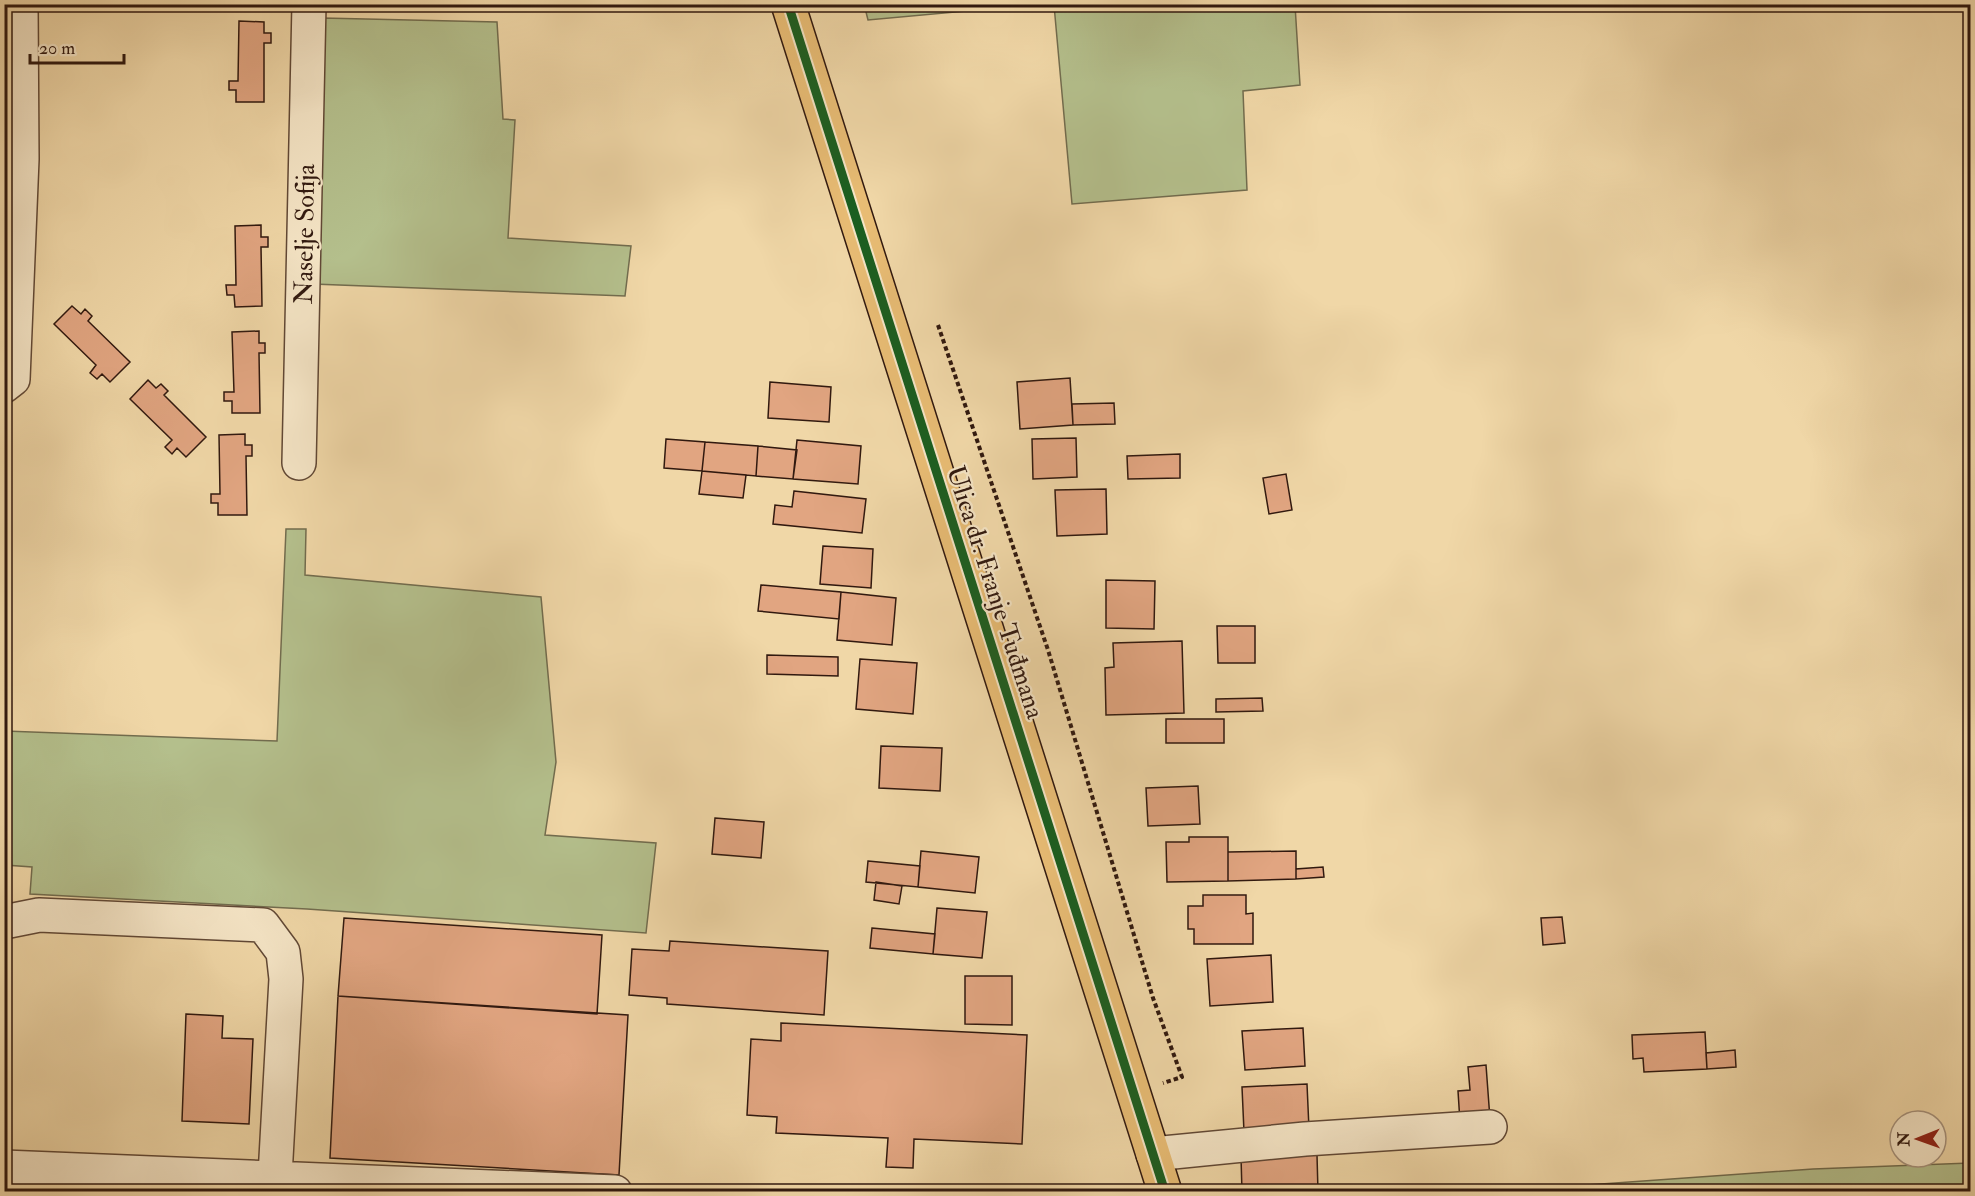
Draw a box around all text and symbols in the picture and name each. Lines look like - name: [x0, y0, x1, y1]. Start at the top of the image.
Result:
- scale bar: [30, 27, 124, 65]
- text: 20 m: [39, 37, 75, 60]
- street label: Naselje Sofija: [288, 163, 322, 304]
- street label: Ulica dr. Franje Tuđmana: [939, 462, 1051, 723]
- north arrow: [1888, 1109, 1948, 1169]
- text: N: [1894, 1131, 1914, 1148]

